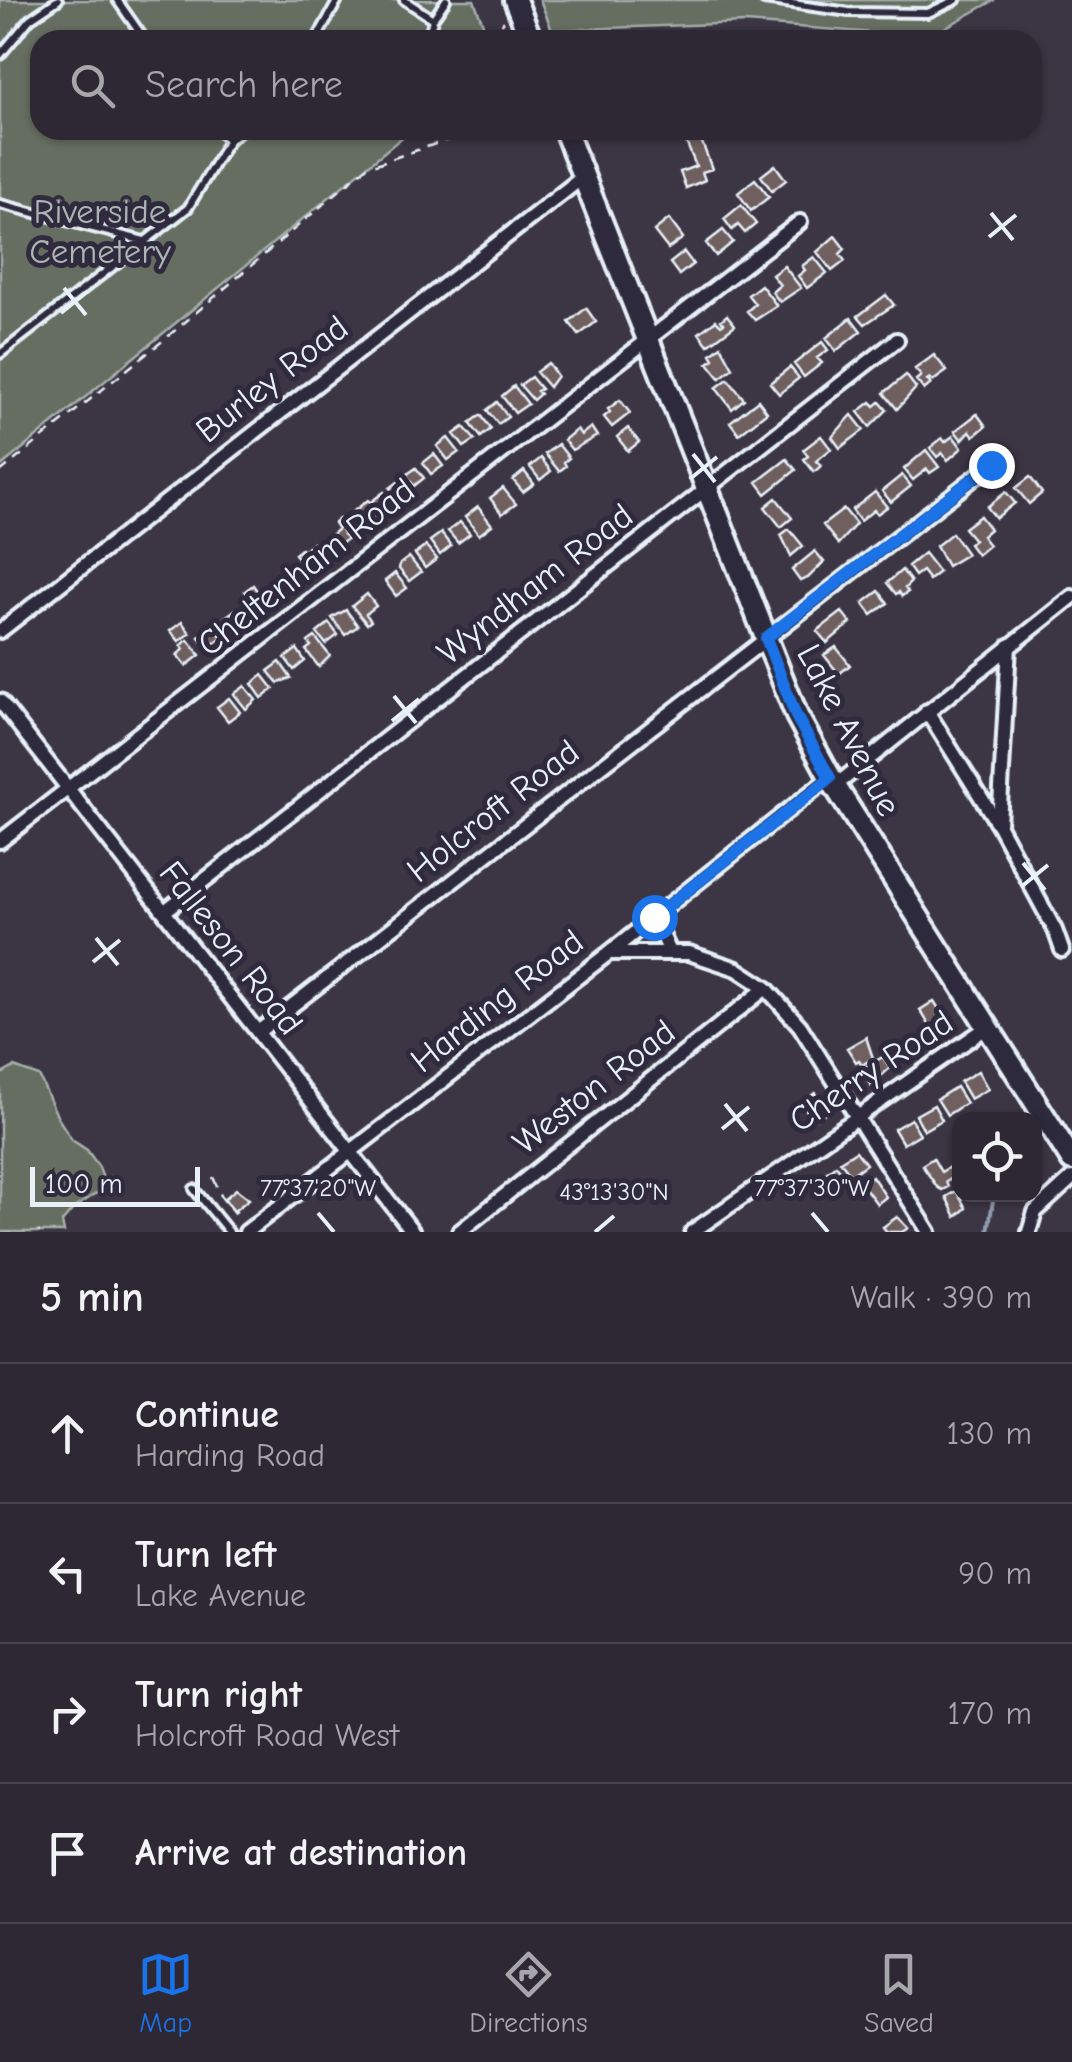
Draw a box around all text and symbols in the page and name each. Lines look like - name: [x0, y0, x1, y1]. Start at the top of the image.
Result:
- search box: [30, 30, 1042, 140]
- icon: search: [65, 58, 120, 113]
- text: Search here: [145, 63, 343, 107]
- park label: Riverside Cemetery: [29, 191, 171, 272]
- street label: Burley Road: [188, 307, 356, 451]
- route end: [969, 443, 1015, 489]
- street label: Cheltenham Road: [189, 469, 423, 665]
- street label: Wyndham Road: [429, 495, 641, 673]
- street label: Lake Avenue: [788, 637, 910, 823]
- street label: Holcroft Road: [399, 731, 587, 891]
- street label: Falleson Road: [151, 853, 311, 1043]
- route start: [632, 895, 678, 941]
- street label: Harding Road: [402, 921, 592, 1081]
- street label: Cherry Road: [781, 1001, 961, 1141]
- street label: Weston Road: [505, 1011, 683, 1163]
- map controls: [952, 1112, 1042, 1202]
- button: locate: [952, 1112, 1042, 1202]
- scale bar: [30, 1162, 200, 1206]
- text: 100 m: [45, 1168, 123, 1200]
- text: 77°37'20"W: [260, 1173, 376, 1202]
- text: 77°37'30"W: [754, 1173, 870, 1202]
- text: 43°13'30"N: [559, 1177, 669, 1206]
- text: 5 min: [40, 1273, 144, 1322]
- text: Walk · 390 m: [851, 1279, 1032, 1316]
- text: Continue: [135, 1393, 279, 1437]
- icon: ahead: [40, 1406, 95, 1461]
- text: 130 m: [946, 1415, 1032, 1452]
- text: Harding Road: [135, 1437, 325, 1474]
- text: Turn left: [135, 1533, 276, 1577]
- icon: left: [40, 1546, 95, 1601]
- text: 90 m: [958, 1555, 1032, 1592]
- text: Lake Avenue: [135, 1577, 306, 1614]
- text: Turn right: [135, 1673, 302, 1717]
- icon: right: [40, 1686, 95, 1741]
- text: 170 m: [948, 1695, 1032, 1732]
- text: Holcroft Road West: [135, 1717, 399, 1754]
- icon: arrive: [40, 1826, 95, 1881]
- text: Arrive at destination: [135, 1831, 467, 1875]
- tab: Map: [138, 1947, 193, 2039]
- tab: Directions: [469, 1947, 588, 2039]
- tab: Saved: [864, 1947, 934, 2039]

